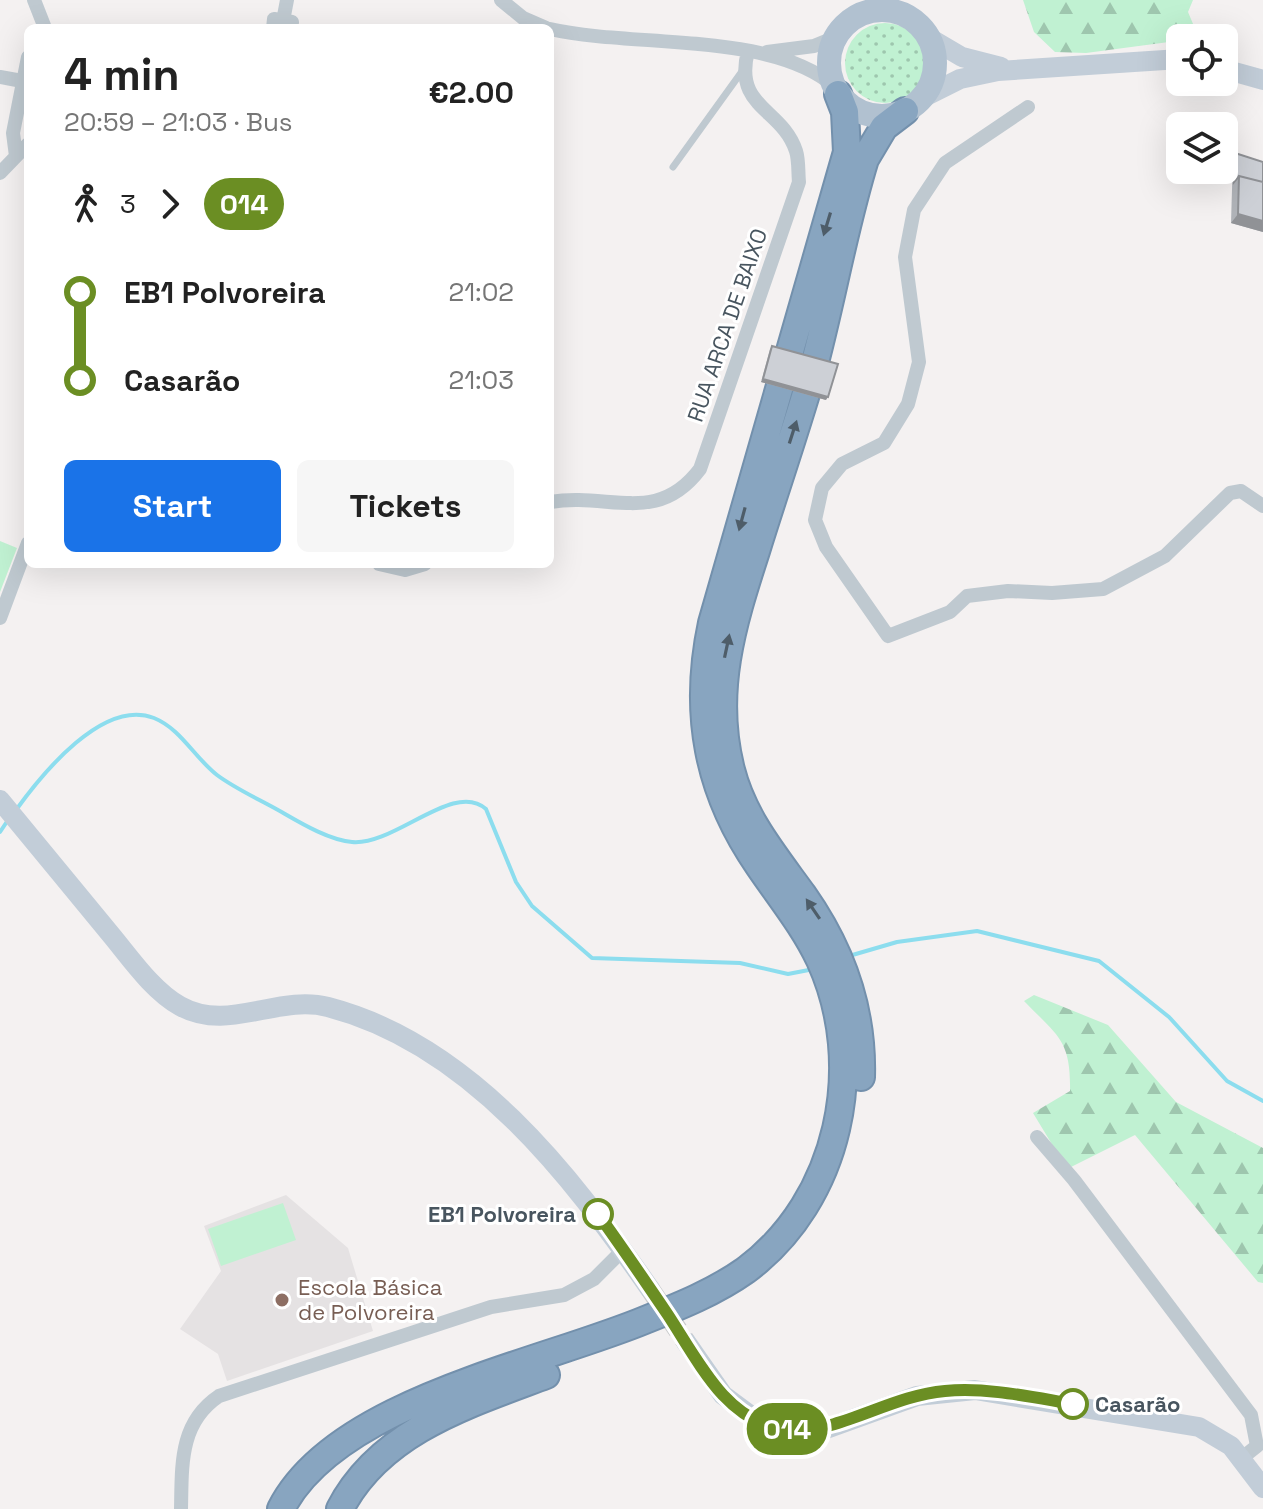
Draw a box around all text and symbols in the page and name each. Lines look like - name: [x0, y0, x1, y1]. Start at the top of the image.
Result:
- map controls: [1166, 24, 1238, 184]
- button: locate: [1166, 24, 1238, 96]
- text: 4 min: [64, 47, 180, 103]
- text: €2.00: [428, 73, 514, 112]
- text: 20:59 – 21:03 · Bus: [64, 105, 293, 139]
- button: layers: [1166, 112, 1238, 184]
- icon: walk: [64, 182, 108, 226]
- icon: forward: [148, 182, 192, 226]
- text: 014: [220, 186, 268, 222]
- text: 3: [120, 187, 136, 221]
- one-way arrow: [820, 212, 832, 236]
- street label: RUA ARCA DE BAIXO: [681, 225, 773, 425]
- text: EB1 Polvoreira: [124, 273, 326, 312]
- text: 21:02: [449, 275, 514, 309]
- text: Casarão: [124, 361, 240, 400]
- text: 21:03: [449, 363, 514, 397]
- one-way arrow: [788, 419, 800, 443]
- button: Start: [64, 460, 281, 552]
- button: Tickets: [297, 460, 514, 552]
- one-way arrow: [735, 508, 748, 532]
- one-way arrow: [721, 633, 734, 658]
- one-way arrow: [806, 899, 821, 920]
- marker: EB1 Polvoreira: [583, 1199, 613, 1229]
- place label: EB1 Polvoreira: [428, 1200, 576, 1228]
- place label: Escola Básica de Polvoreira: [298, 1273, 443, 1326]
- marker: Escola Básica de Polvoreira: [273, 1291, 291, 1309]
- marker: Casarão: [1058, 1389, 1088, 1419]
- place label: Casarão: [1095, 1390, 1180, 1418]
- line badge: 014: [741, 1403, 833, 1455]
- text: 014: [763, 1411, 811, 1447]

